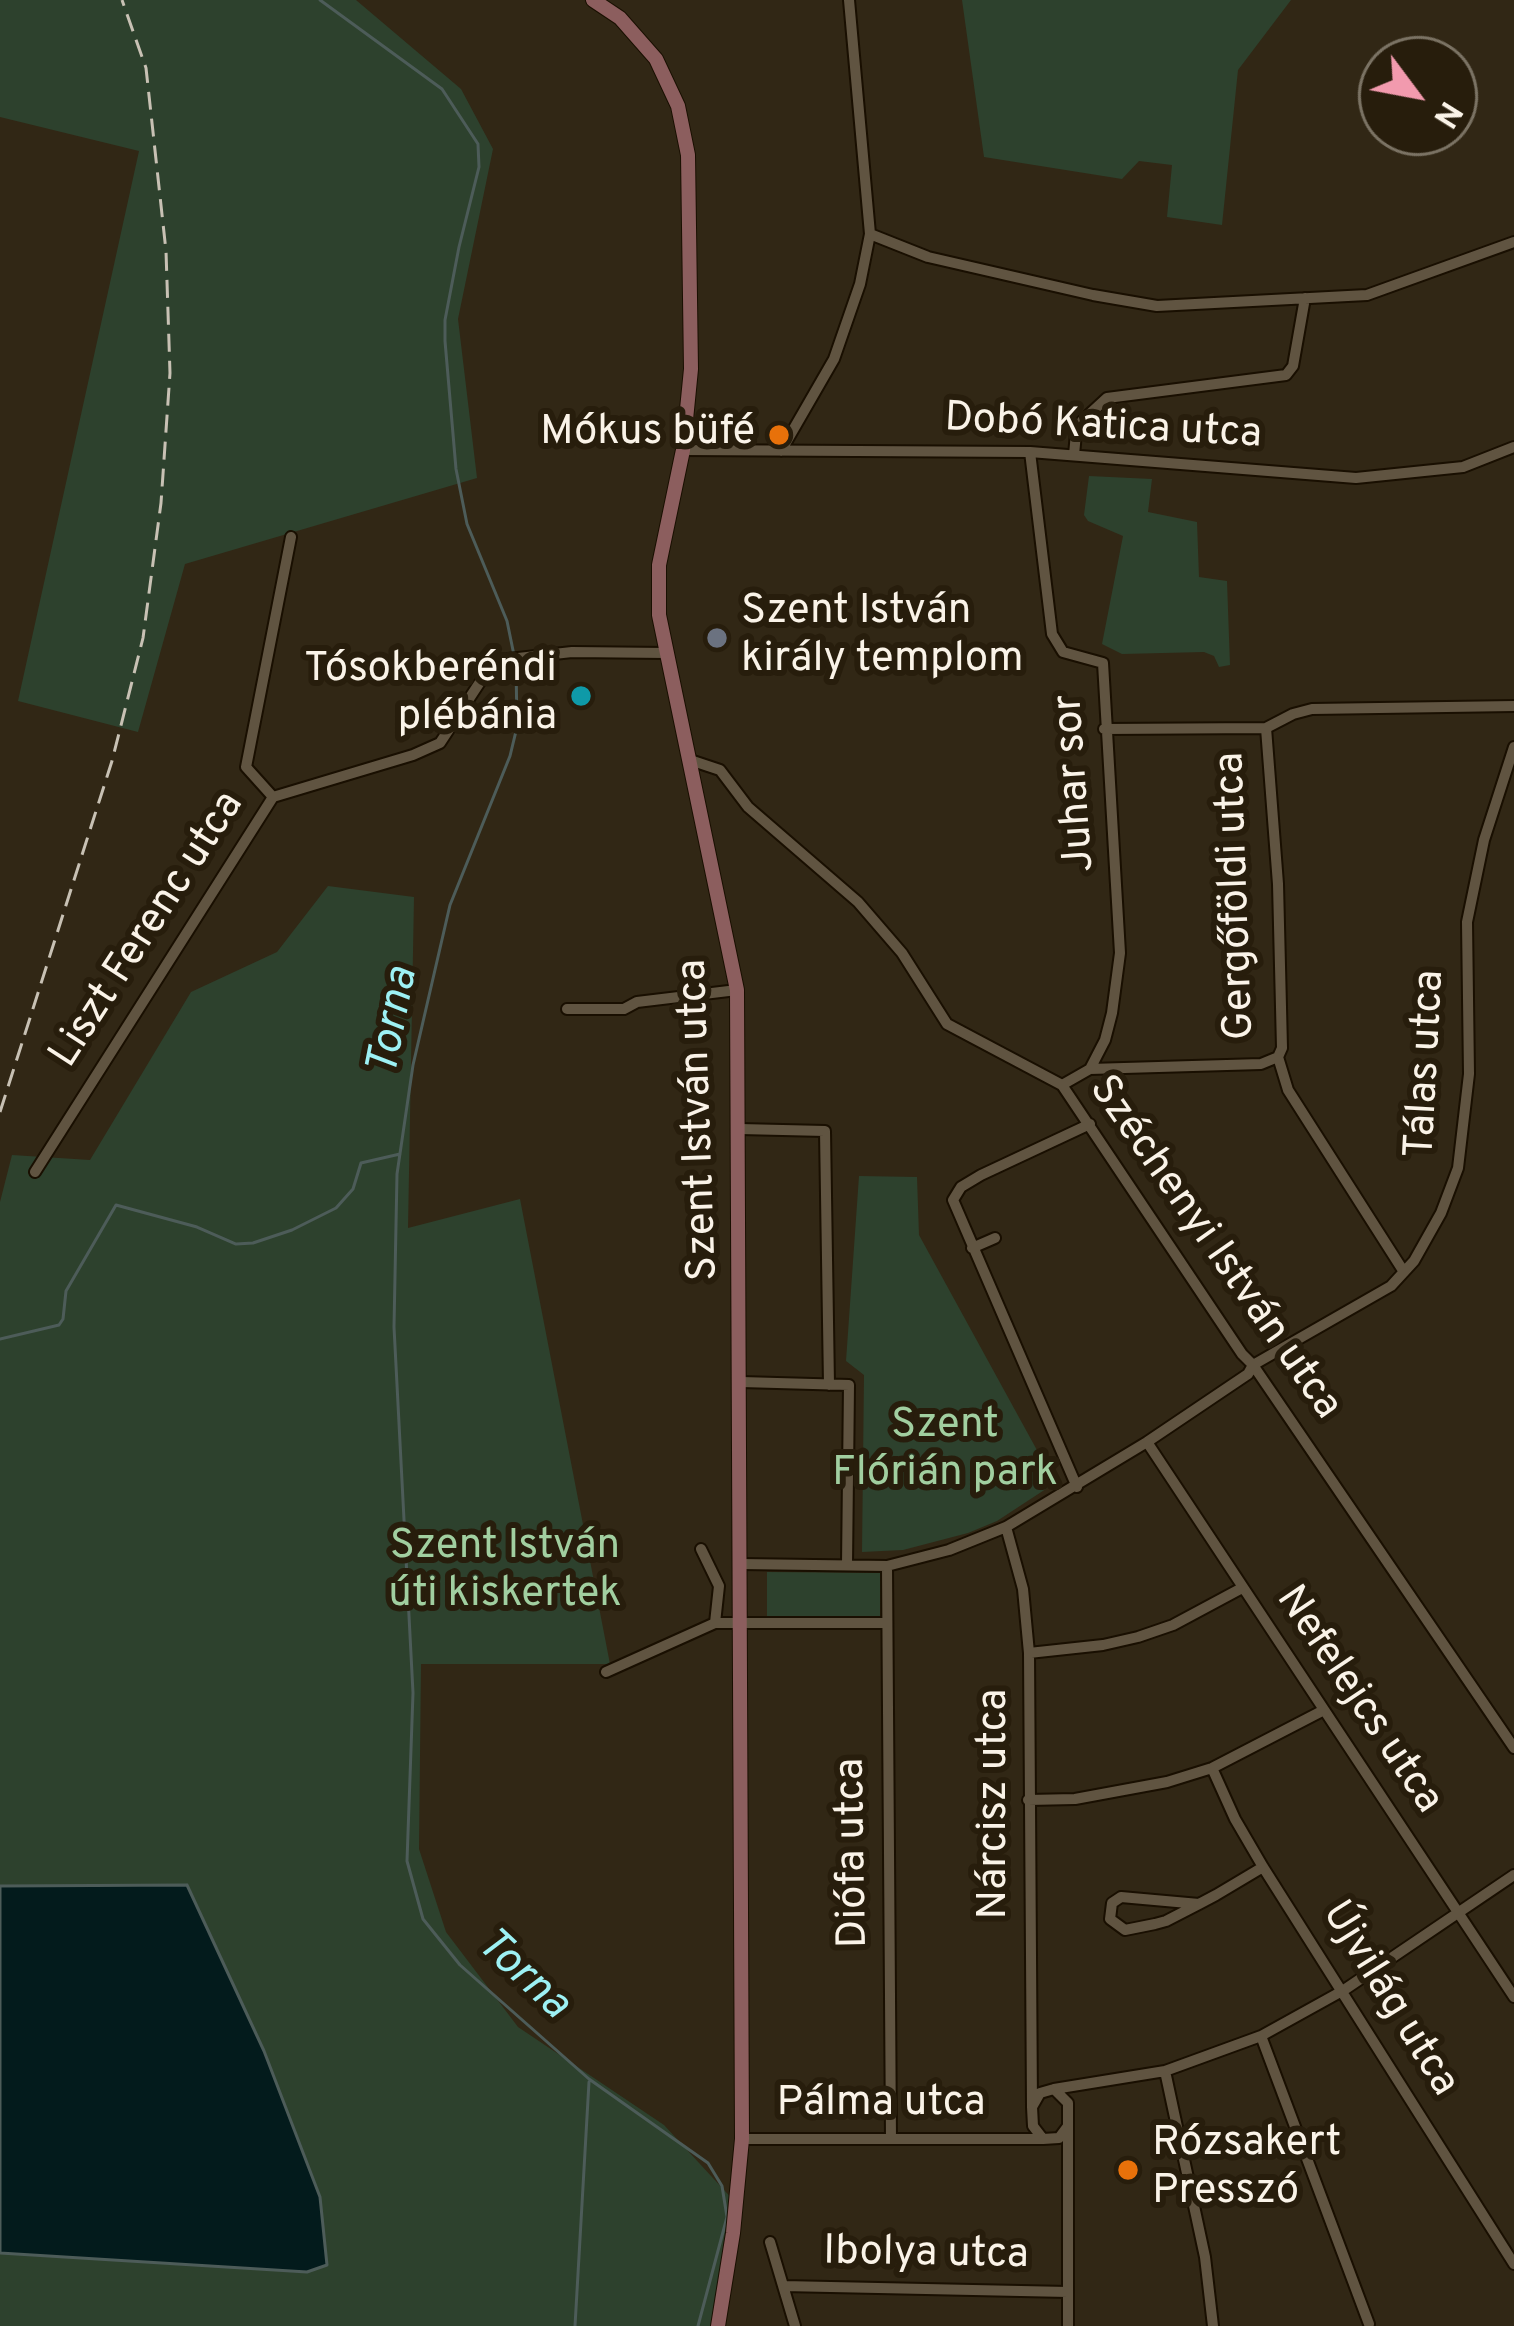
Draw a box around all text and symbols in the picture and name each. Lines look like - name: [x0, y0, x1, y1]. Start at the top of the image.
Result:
- north arrow: [1358, 36, 1478, 156]
- text: N: [1422, 92, 1470, 135]
- street label: Dobó Katica utca: [943, 396, 1263, 462]
- place label: Mókus büfé: [540, 410, 755, 460]
- marker: Mókus büfé: [766, 422, 792, 448]
- place label: Szent István király templom: [741, 589, 1024, 688]
- marker: Szent István király templom: [704, 625, 730, 651]
- place label: Tósokberéndi plébánia: [304, 647, 557, 746]
- marker: Tósokberéndi plébánia: [568, 683, 594, 709]
- street label: Juhar sor: [1046, 692, 1108, 874]
- street label: Gergőföldi utca: [1208, 751, 1268, 1041]
- street label: Liszt Ferenc utca: [41, 784, 257, 1078]
- street label: Szent István utca: [670, 958, 732, 1282]
- water label: Torna: [359, 963, 433, 1081]
- street label: Tálas utca: [1398, 969, 1458, 1159]
- street label: Széchenyi István utca: [1075, 1068, 1351, 1430]
- park label: Szent Flórián park: [832, 1403, 1058, 1502]
- park label: Szent István úti kiskertek: [388, 1524, 622, 1622]
- street label: Nefelejcs utca: [1262, 1578, 1452, 1824]
- street label: Nárcisz utca: [972, 1689, 1022, 1919]
- street label: Diófa utca: [828, 1757, 882, 1949]
- street label: Újvilág utca: [1308, 1893, 1468, 2107]
- water label: Torna: [463, 1919, 579, 2033]
- street label: Pálma utca: [776, 2081, 986, 2131]
- place label: Rózsakert Presszó: [1152, 2121, 1341, 2220]
- marker: Rózsakert Presszó: [1115, 2157, 1141, 2183]
- street label: Ibolya utca: [823, 2229, 1029, 2283]

